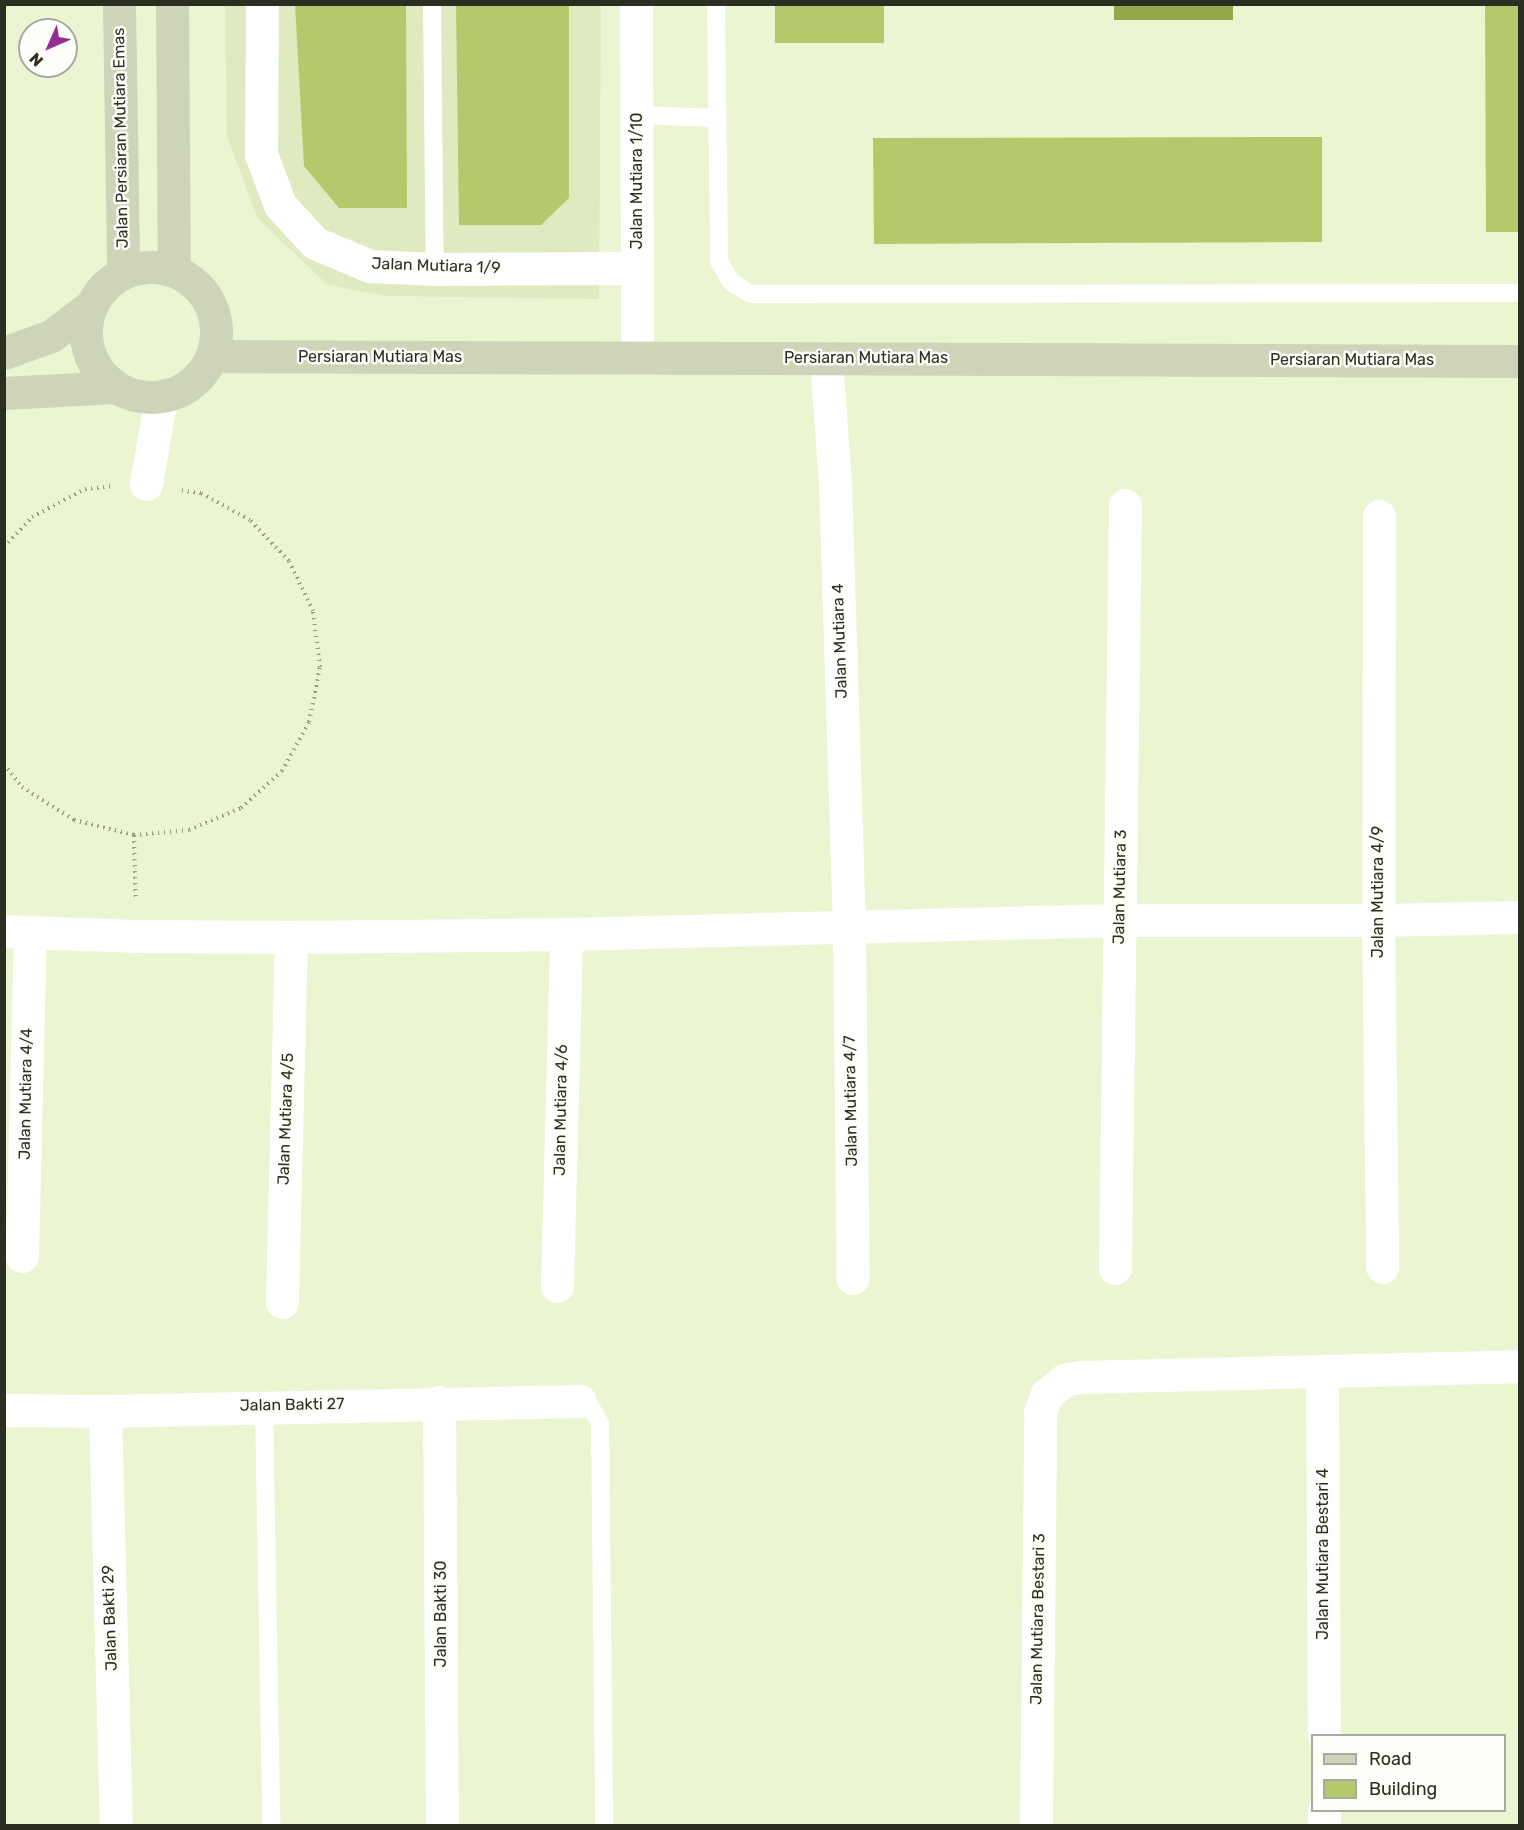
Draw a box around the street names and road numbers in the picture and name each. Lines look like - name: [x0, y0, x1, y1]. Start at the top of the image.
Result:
- street label: Jalan Persiaran Mutiara Emas: [109, 28, 133, 248]
- street label: Jalan Mutiara 1/10: [627, 113, 647, 249]
- street label: Jalan Mutiara 1/9: [371, 254, 501, 278]
- street label: Persiaran Mutiara Mas: [298, 347, 462, 367]
- street label: Persiaran Mutiara Mas: [784, 348, 948, 368]
- street label: Persiaran Mutiara Mas: [1270, 350, 1434, 370]
- street label: Jalan Mutiara 4: [828, 583, 852, 699]
- street label: Jalan Mutiara 4/9: [1368, 826, 1388, 958]
- street label: Jalan Mutiara 3: [1109, 829, 1131, 945]
- street label: Jalan Mutiara 4/4: [15, 1028, 37, 1160]
- street label: Jalan Mutiara 4/7: [840, 1035, 862, 1167]
- street label: Jalan Mutiara 4/6: [550, 1044, 572, 1176]
- street label: Jalan Mutiara 4/5: [274, 1053, 298, 1185]
- street label: Jalan Bakti 27: [240, 1394, 344, 1416]
- street label: Jalan Mutiara Bestari 4: [1313, 1468, 1333, 1640]
- street label: Jalan Mutiara Bestari 3: [1027, 1533, 1049, 1705]
- street label: Jalan Bakti 30: [431, 1561, 451, 1667]
- street label: Jalan Bakti 29: [99, 1565, 121, 1671]

